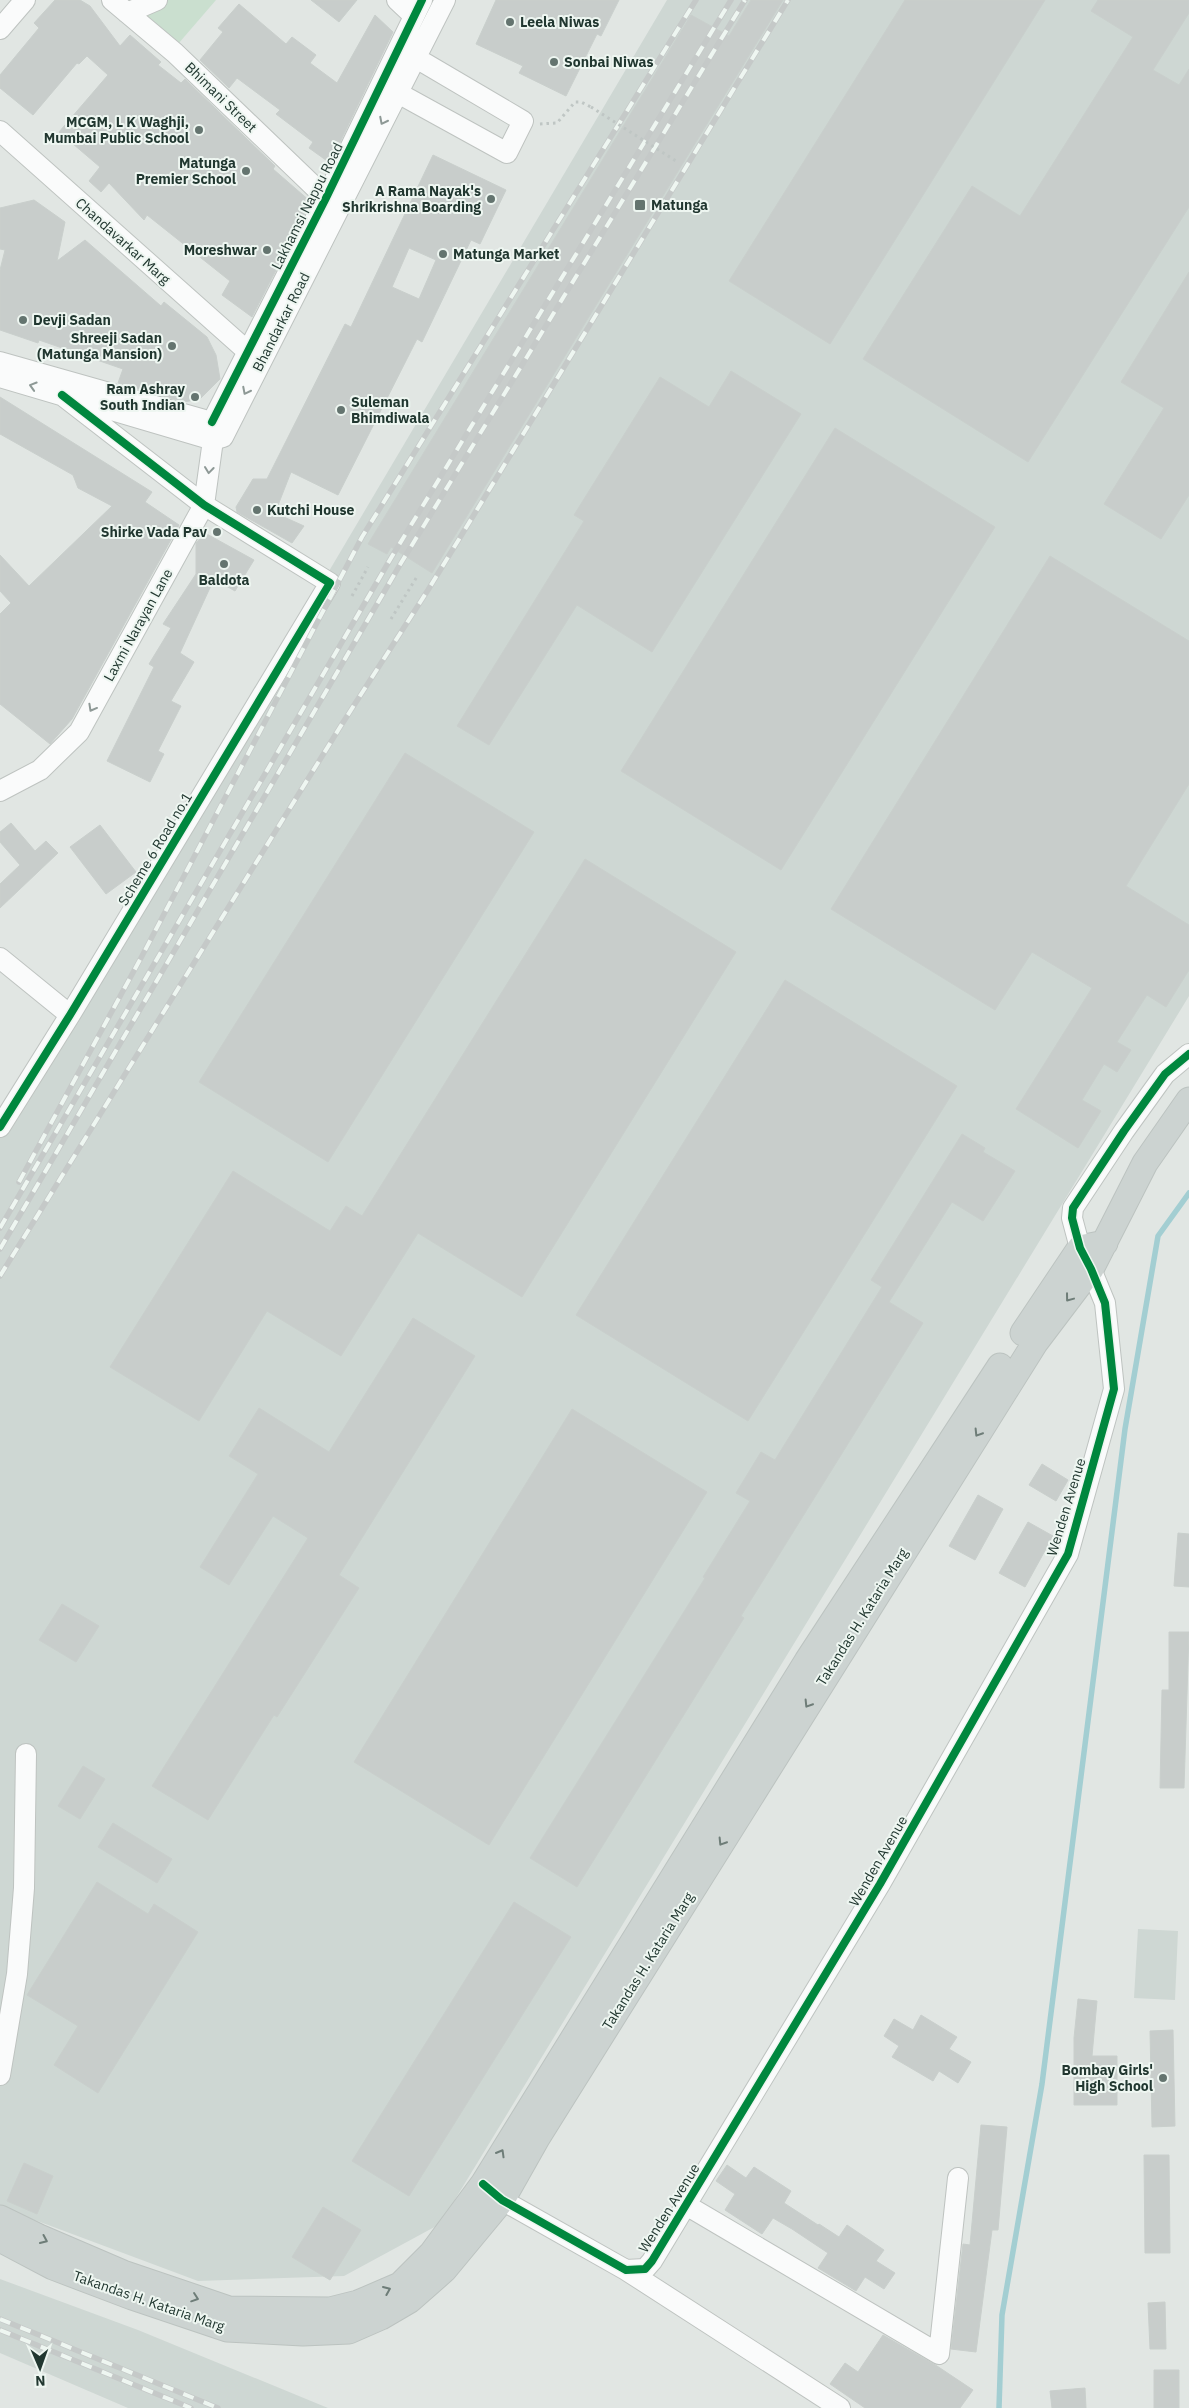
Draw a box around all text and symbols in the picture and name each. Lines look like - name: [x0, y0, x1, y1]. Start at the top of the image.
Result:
- place label: Leela Niwas: [520, 13, 599, 31]
- marker: Leela Niwas: [504, 16, 516, 28]
- place label: Sonbai Niwas: [564, 53, 654, 71]
- marker: Sonbai Niwas: [548, 56, 560, 68]
- street label: Bhimani Street: [181, 58, 261, 136]
- place label: MCGM, L K Waghji, Mumbai Public School: [44, 113, 189, 147]
- one-way arrow: [379, 116, 389, 125]
- marker: MCGM, L K Waghji, Mumbai Public School: [193, 124, 205, 136]
- street label: Lakhamsi Nappu Road: [267, 139, 347, 273]
- place label: Matunga Premier School: [136, 154, 236, 188]
- marker: Matunga Premier School: [240, 165, 252, 177]
- place label: A Rama Nayak's Shrikrishna Boarding: [342, 182, 481, 216]
- marker: A Rama Nayak's Shrikrishna Boarding: [485, 193, 497, 205]
- street label: Chandavarkar Marg: [72, 194, 175, 289]
- place label: Matunga: [651, 196, 708, 214]
- marker: Matunga: [633, 198, 647, 212]
- place label: Moreshwar: [184, 241, 257, 259]
- marker: Moreshwar: [261, 244, 273, 256]
- place label: Matunga Market: [453, 245, 559, 263]
- marker: Matunga Market: [437, 248, 449, 260]
- street label: Bhandarkar Road: [248, 270, 314, 374]
- place label: Devji Sadan: [33, 311, 111, 329]
- marker: Devji Sadan: [17, 314, 29, 326]
- place label: Shreeji Sadan (Matunga Mansion): [37, 329, 162, 363]
- marker: Shreeji Sadan (Matunga Mansion): [166, 340, 178, 352]
- place label: Ram Ashray South Indian: [100, 380, 186, 414]
- one-way arrow: [29, 382, 37, 392]
- one-way arrow: [242, 386, 252, 395]
- marker: Ram Ashray South Indian: [189, 391, 201, 403]
- place label: Suleman Bhimdiwala: [351, 393, 430, 427]
- marker: Suleman Bhimdiwala: [335, 404, 347, 416]
- one-way arrow: [204, 467, 215, 475]
- place label: Kutchi House: [267, 501, 354, 519]
- marker: Kutchi House: [251, 504, 263, 516]
- place label: Shirke Vada Pav: [101, 523, 207, 541]
- marker: Shirke Vada Pav: [211, 526, 223, 538]
- marker: Baldota: [218, 558, 230, 570]
- street label: Laxmi Narayan Lane: [100, 565, 177, 685]
- place label: Baldota: [198, 571, 250, 589]
- one-way arrow: [88, 703, 98, 712]
- street label: Scheme 6 Road no.1: [114, 789, 196, 909]
- one-way arrow: [1066, 1292, 1074, 1301]
- one-way arrow: [975, 1427, 984, 1437]
- street label: Wenden Avenue: [1043, 1455, 1090, 1558]
- street label: Takandas H. Kataria Marg: [812, 1544, 912, 1689]
- one-way arrow: [804, 1698, 814, 1707]
- street label: Wenden Avenue: [845, 1812, 911, 1910]
- one-way arrow: [718, 1836, 728, 1845]
- street label: Takandas H. Kataria Marg: [598, 1888, 698, 2033]
- place label: Bombay Girls' High School: [1061, 2061, 1153, 2095]
- marker: Bombay Girls' High School: [1157, 2072, 1169, 2084]
- one-way arrow: [495, 2150, 505, 2159]
- street label: Wenden Avenue: [634, 2160, 704, 2256]
- one-way arrow: [39, 2233, 48, 2244]
- street label: Takandas H. Kataria Marg: [71, 2267, 228, 2336]
- one-way arrow: [382, 2286, 391, 2297]
- one-way arrow: [191, 2292, 199, 2302]
- north arrow: [15, 2343, 65, 2393]
- text: N: [35, 2372, 46, 2390]

